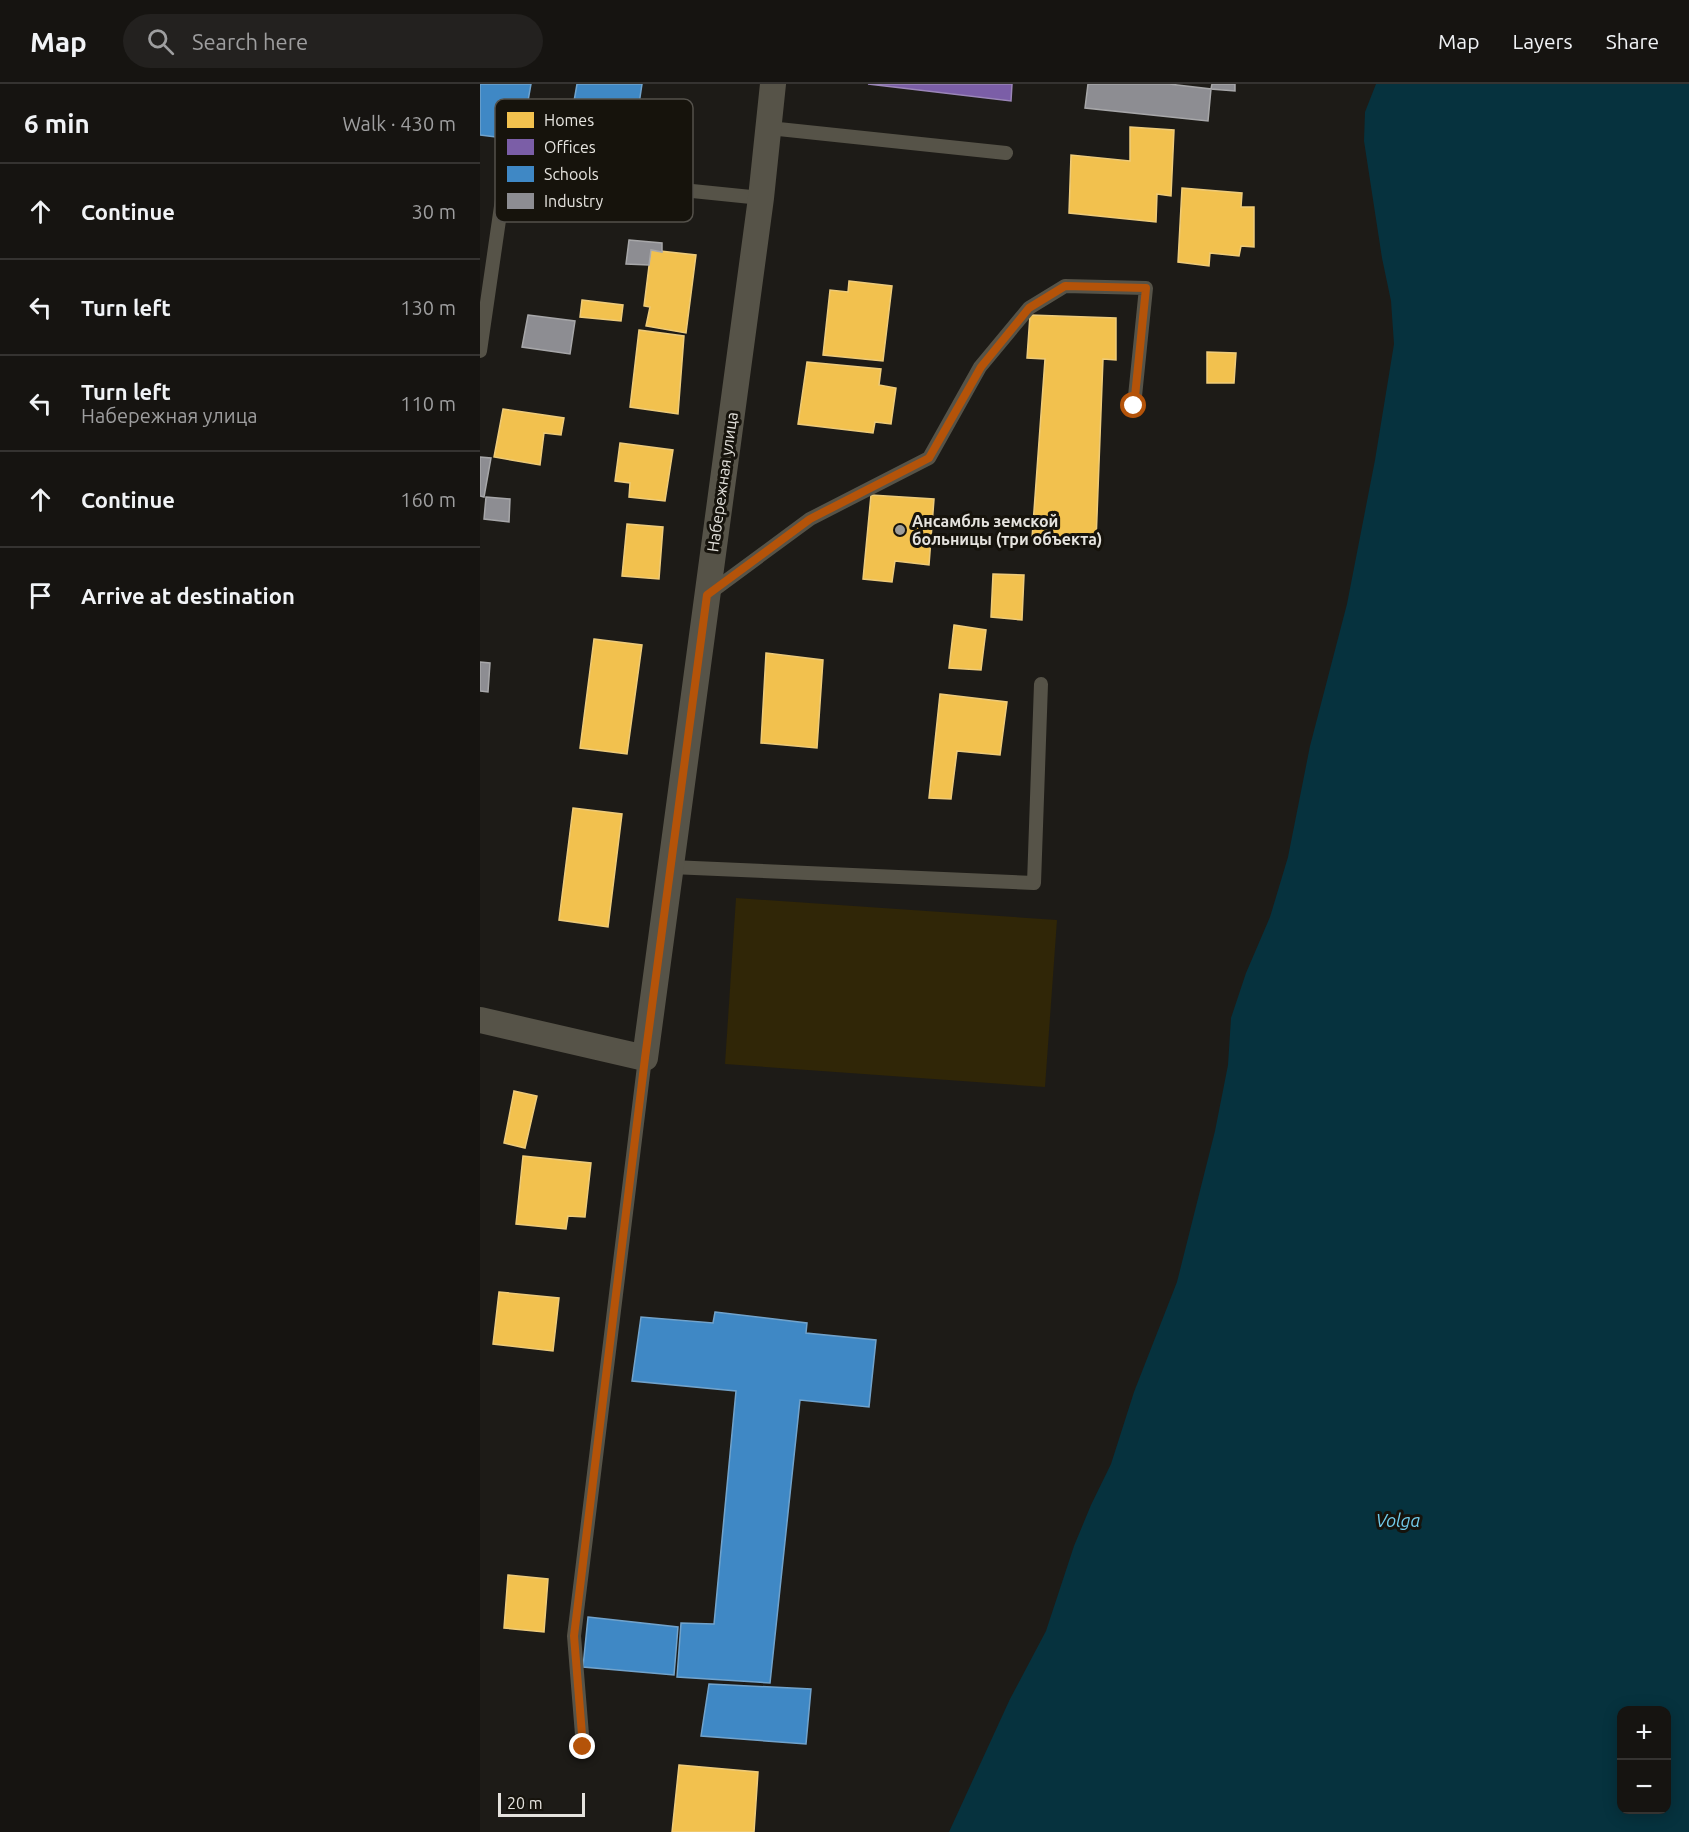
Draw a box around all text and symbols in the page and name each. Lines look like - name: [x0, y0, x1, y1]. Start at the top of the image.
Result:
- search box: [123, 14, 543, 68]
- icon: search: [144, 25, 177, 58]
- text: Map: [30, 26, 87, 57]
- text: Search here: [192, 29, 308, 54]
- text: Map: [1438, 29, 1479, 53]
- text: Layers: [1512, 29, 1573, 53]
- text: Share: [1606, 29, 1659, 53]
- legend: [495, 99, 693, 222]
- text: 6 min: [24, 109, 90, 138]
- text: Homes: [544, 111, 594, 129]
- text: Walk · 430 m: [343, 112, 456, 135]
- text: Offices: [544, 138, 596, 156]
- text: Schools: [544, 165, 599, 183]
- text: Industry: [544, 192, 603, 210]
- icon: ahead: [24, 195, 57, 228]
- text: Continue: [81, 199, 175, 224]
- text: 30 m: [412, 200, 456, 223]
- icon: left: [24, 291, 57, 324]
- text: Turn left: [81, 295, 171, 320]
- text: 130 m: [400, 296, 456, 319]
- text: Turn left: [81, 379, 171, 404]
- icon: left: [24, 387, 57, 420]
- text: 110 m: [400, 392, 456, 415]
- route start: [1120, 392, 1146, 418]
- text: Набережная улица: [81, 404, 258, 427]
- street label: Набережная улица: [703, 411, 741, 553]
- icon: ahead: [24, 483, 57, 516]
- text: Continue: [81, 487, 175, 512]
- text: 160 m: [400, 488, 456, 511]
- place label: Ансамбль земской больницы (три объекта): [912, 512, 1102, 549]
- marker: Ансамбль земской больницы (три объекта): [893, 523, 907, 537]
- icon: arrive: [24, 579, 57, 612]
- text: Arrive at destination: [81, 583, 295, 608]
- water label: Volga: [1376, 1510, 1421, 1530]
- map controls: [1617, 1706, 1671, 1814]
- button: +: [1617, 1706, 1671, 1760]
- route end: [569, 1733, 595, 1759]
- button: −: [1617, 1760, 1671, 1814]
- scale bar: [498, 1790, 585, 1818]
- text: 20 m: [507, 1794, 543, 1812]

